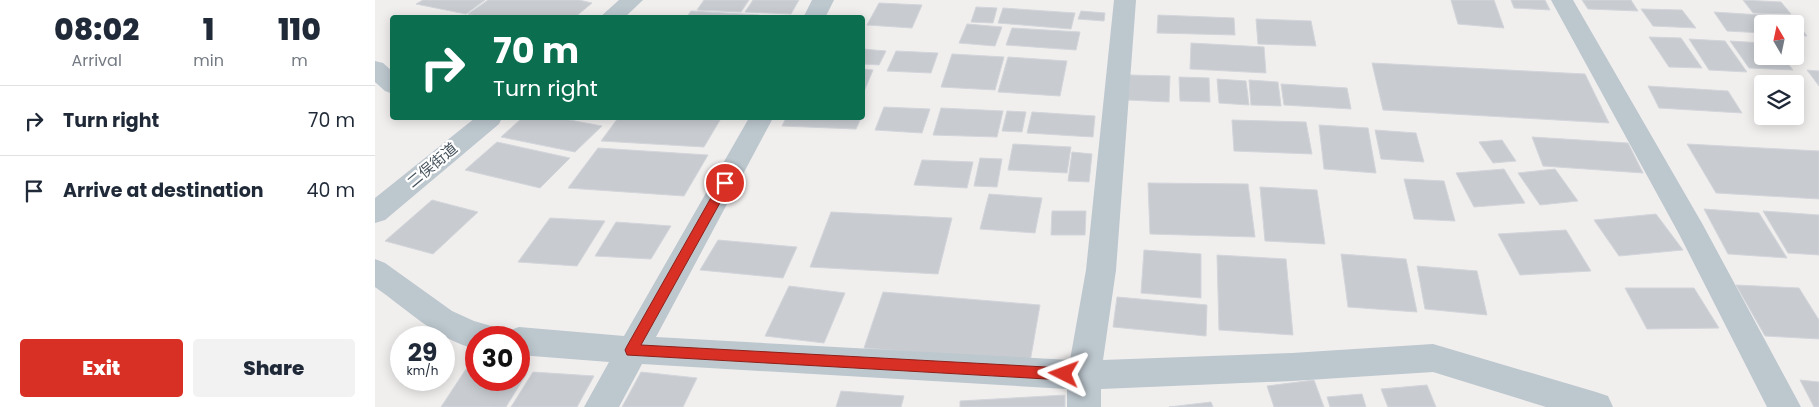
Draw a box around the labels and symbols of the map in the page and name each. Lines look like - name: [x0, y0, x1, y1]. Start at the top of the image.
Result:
- north arrow: [1754, 15, 1804, 65]
- street label: 二俣街道: [402, 138, 462, 192]
- pin: [704, 162, 746, 204]
- speed limit sign: 30: [465, 326, 530, 391]
- position arrow: [1037, 347, 1089, 399]

